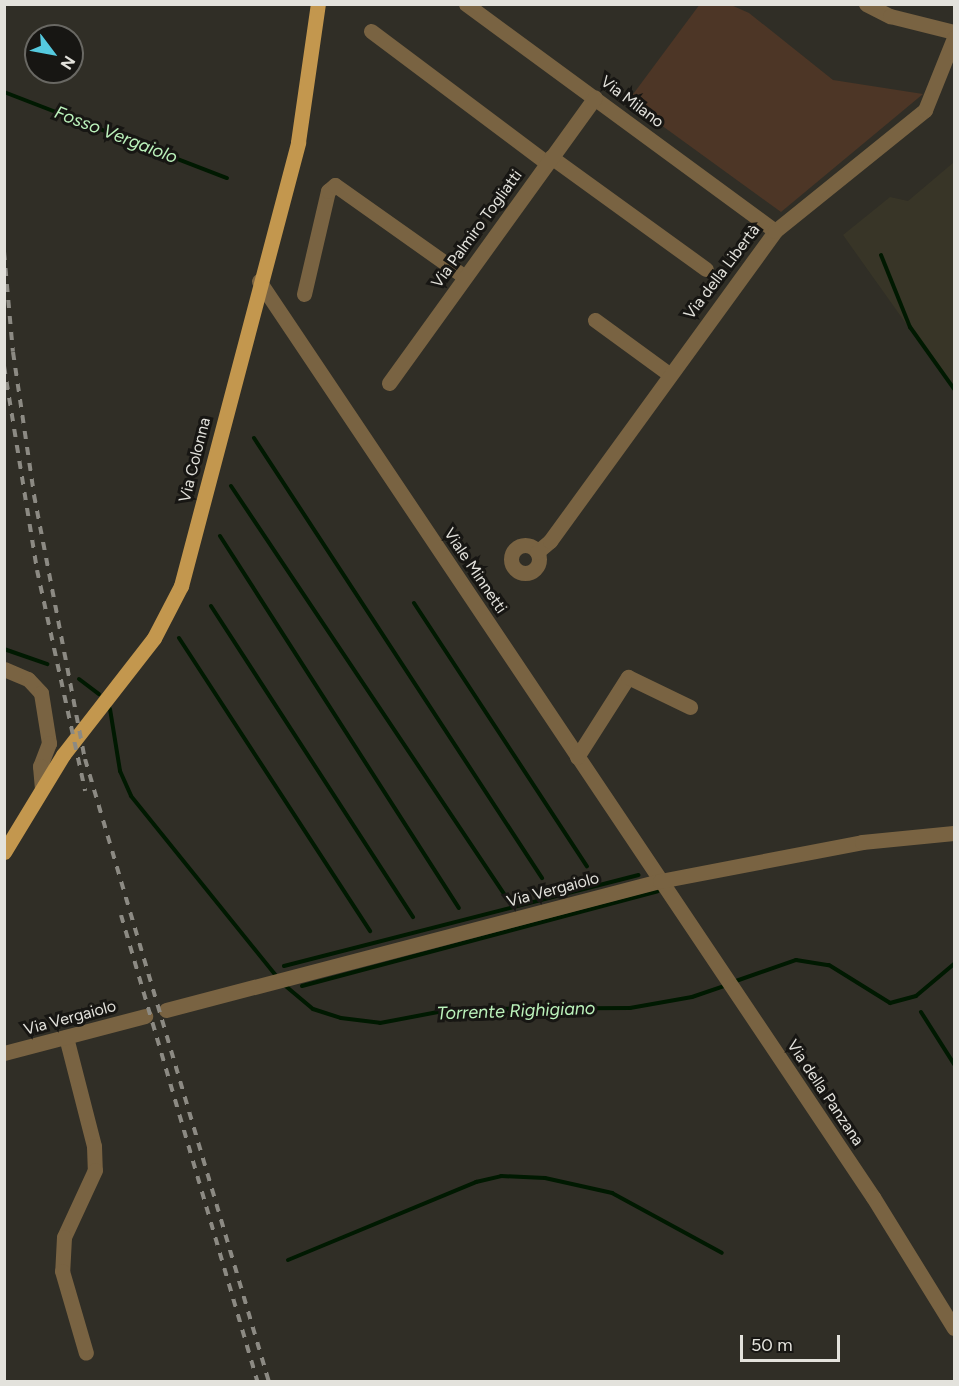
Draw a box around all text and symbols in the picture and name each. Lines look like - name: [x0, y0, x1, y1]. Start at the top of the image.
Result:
- north arrow: [24, 24, 84, 84]
- text: N: [57, 52, 79, 73]
- street label: Via Milano: [597, 72, 667, 132]
- water label: Fosso Vergaiolo: [52, 102, 180, 168]
- street label: Via Palmiro Togliatti: [428, 166, 526, 292]
- street label: Via della Libertà: [680, 221, 764, 323]
- street label: Via Colonna: [175, 416, 215, 504]
- street label: Viale Minnetti: [439, 525, 511, 617]
- street label: Via Vergaiolo: [505, 868, 601, 912]
- street label: Via Vergaiolo: [22, 996, 118, 1040]
- water label: Torrente Righigiano: [436, 997, 596, 1025]
- street label: Via della Panzana: [783, 1036, 867, 1150]
- scale bar: [743, 1323, 844, 1361]
- text: 50 m: [751, 1334, 793, 1356]

